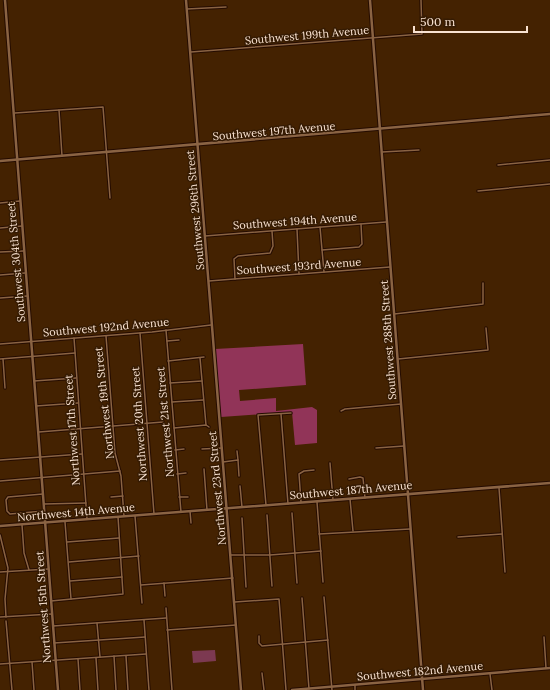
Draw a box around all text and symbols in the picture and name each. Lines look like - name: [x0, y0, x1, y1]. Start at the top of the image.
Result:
- scale bar: [414, 8, 527, 34]
- text: 500 m: [420, 14, 456, 29]
- street label: Southwest 199th Avenue: [244, 23, 370, 47]
- street label: Southwest 197th Avenue: [212, 119, 336, 143]
- street label: Southwest 296th Street: [183, 149, 207, 271]
- street label: Southwest 304th Street: [4, 201, 28, 323]
- street label: Southwest 194th Avenue: [233, 210, 358, 232]
- street label: Southwest 193rd Avenue: [236, 255, 362, 277]
- street label: Southwest 288th Street: [377, 279, 399, 400]
- street label: Southwest 192nd Avenue: [42, 315, 170, 339]
- street label: Northwest 19th Street: [91, 346, 117, 460]
- street label: Northwest 20th Street: [128, 365, 150, 482]
- street label: Northwest 21st Street: [153, 366, 177, 478]
- street label: Northwest 17th Street: [61, 373, 83, 486]
- street label: Northwest 23rd Street: [205, 430, 229, 546]
- street label: Southwest 187th Avenue: [289, 478, 413, 502]
- street label: Northwest 14th Avenue: [16, 500, 136, 524]
- street label: Northwest 15th Street: [32, 550, 54, 663]
- street label: Southwest 182nd Avenue: [356, 659, 484, 683]

